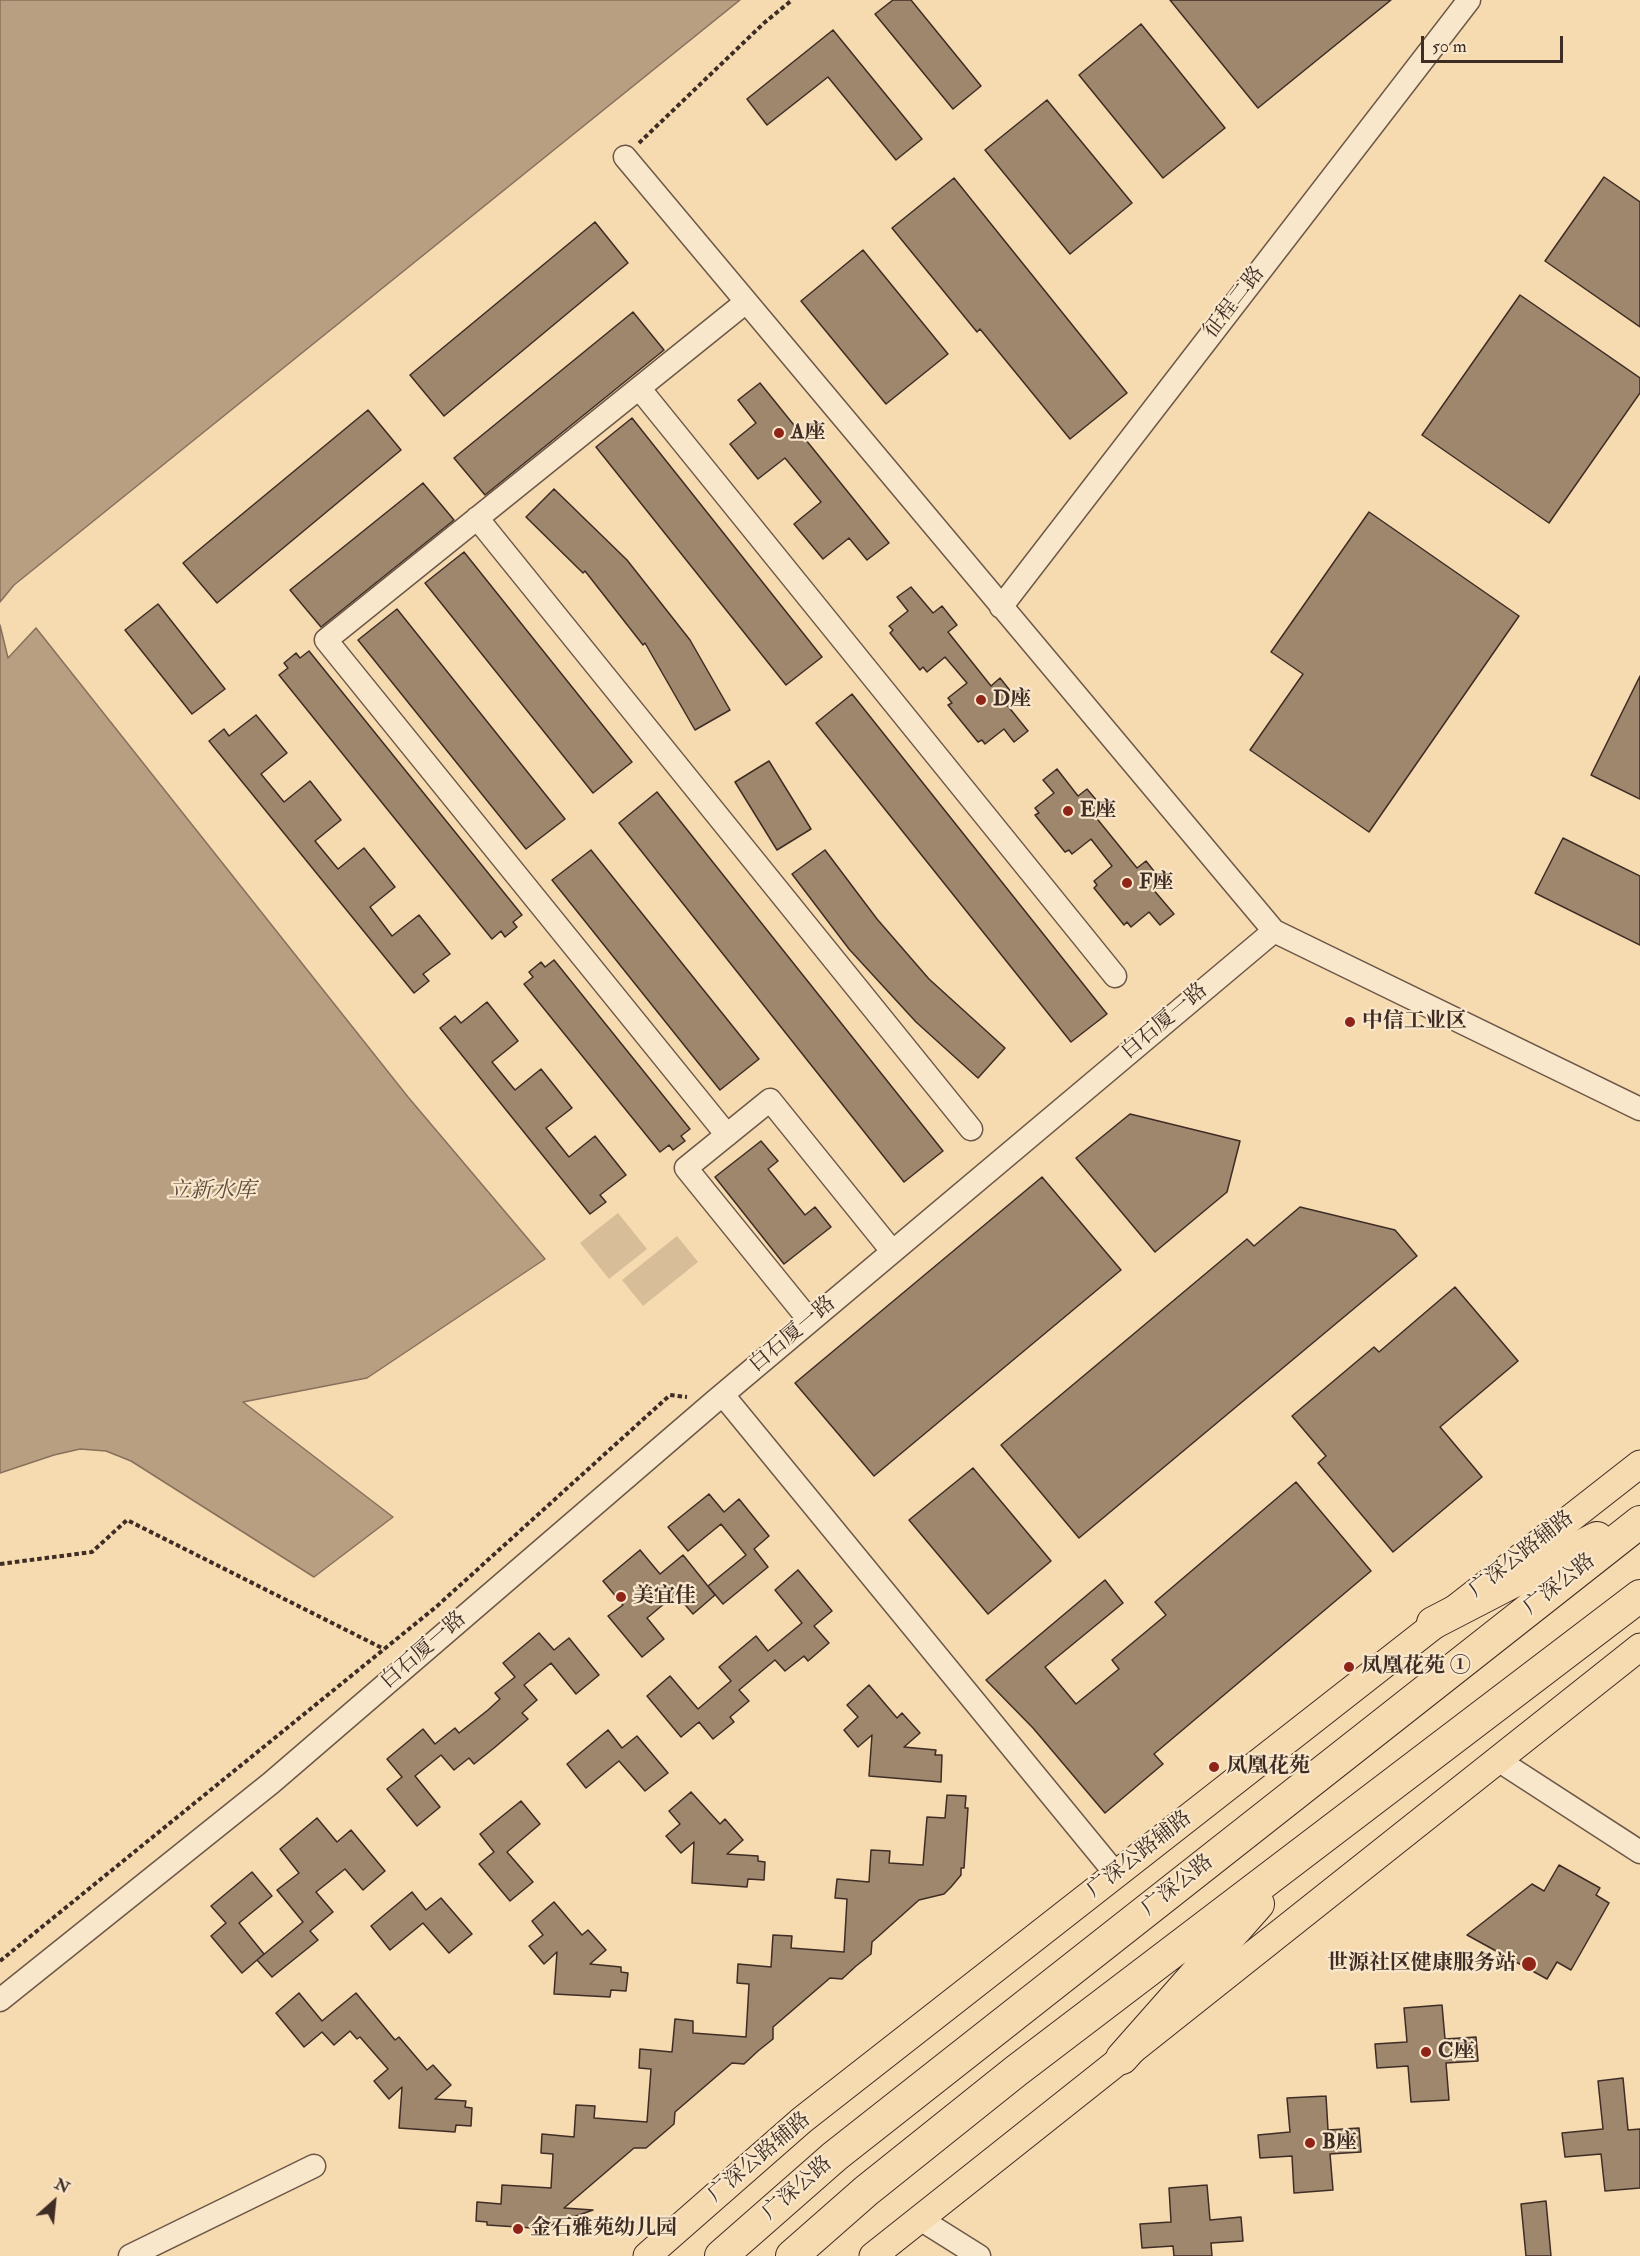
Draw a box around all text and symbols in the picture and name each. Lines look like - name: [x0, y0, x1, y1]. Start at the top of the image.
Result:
- scale bar: [1424, 24, 1566, 62]
- text: 50 m: [1432, 35, 1467, 58]
- street label: 征程二路: [1199, 262, 1271, 344]
- place label: A座: [791, 420, 825, 446]
- marker: A座: [772, 426, 786, 440]
- place label: D座: [993, 687, 1031, 713]
- marker: D座: [974, 693, 988, 707]
- place label: E座: [1080, 798, 1116, 824]
- marker: E座: [1061, 804, 1075, 818]
- place label: F座: [1139, 870, 1173, 896]
- marker: F座: [1120, 876, 1134, 890]
- street label: 白石厦一路: [1117, 979, 1213, 1065]
- place label: 中信工业区: [1362, 1009, 1467, 1035]
- marker: 中信工业区: [1343, 1015, 1357, 1029]
- water label: 立新水库: [168, 1179, 256, 1205]
- street label: 白石厦一路: [745, 1292, 841, 1378]
- street label: 广深公路辅路: [1465, 1506, 1579, 1604]
- street label: 广深公路: [1519, 1549, 1601, 1621]
- place label: 美宜佳: [633, 1584, 696, 1610]
- marker: 美宜佳: [614, 1590, 628, 1604]
- street label: 白石厦一路: [376, 1607, 472, 1695]
- place label: 凤凰花苑 ①: [1361, 1654, 1470, 1680]
- marker: 凤凰花苑 ①: [1342, 1660, 1356, 1674]
- place label: 凤凰花苑: [1226, 1754, 1310, 1780]
- marker: 凤凰花苑: [1207, 1760, 1221, 1774]
- street label: 广深公路辅路: [1083, 1806, 1197, 1904]
- street label: 广深公路: [1137, 1850, 1219, 1922]
- place label: 世源社区健康服务站: [1327, 1951, 1516, 1977]
- marker: 世源社区健康服务站: [1520, 1955, 1538, 1973]
- place label: C座: [1438, 2039, 1474, 2065]
- marker: C座: [1419, 2045, 1433, 2059]
- street label: 广深公路辅路: [704, 2108, 816, 2208]
- place label: B座: [1322, 2130, 1357, 2156]
- marker: B座: [1303, 2136, 1317, 2150]
- street label: 广深公路: [758, 2152, 838, 2226]
- north arrow: [24, 2172, 84, 2232]
- text: N: [51, 2174, 73, 2198]
- place label: 金石雅苑幼儿园: [530, 2216, 677, 2242]
- marker: 金石雅苑幼儿园: [511, 2222, 525, 2236]

